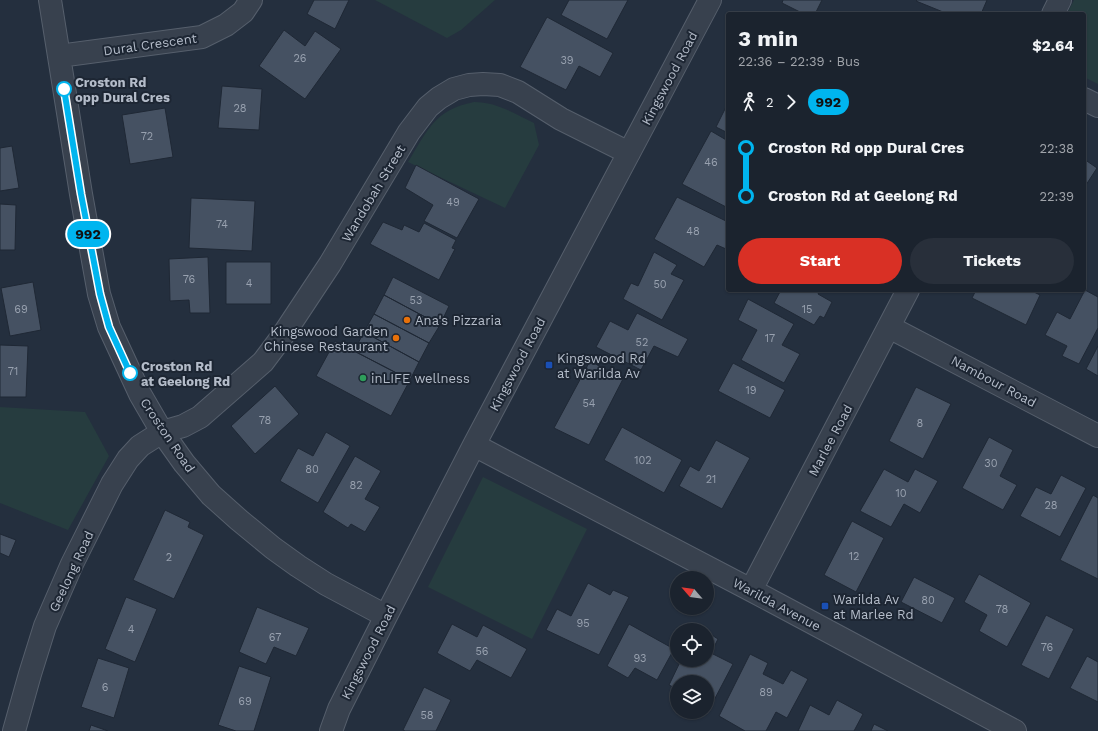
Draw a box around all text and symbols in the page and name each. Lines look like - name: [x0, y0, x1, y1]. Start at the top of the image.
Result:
- text: 3 min: [738, 26, 798, 51]
- street label: Kingswood Road: [638, 29, 700, 128]
- street label: Dural Crescent: [102, 30, 198, 58]
- text: $2.64: [1032, 37, 1074, 55]
- house number: 26: [293, 52, 307, 65]
- house number: 39: [560, 54, 574, 67]
- text: 22:36 – 22:39 · Bus: [738, 54, 860, 69]
- place label: Croston Rd opp Dural Cres: [75, 75, 170, 105]
- marker: Croston Rd opp Dural Cres: [56, 81, 72, 97]
- icon: walk: [738, 91, 760, 113]
- icon: forward: [780, 91, 802, 113]
- text: 992: [816, 94, 841, 110]
- text: 2: [766, 95, 774, 110]
- house number: 28: [233, 102, 247, 115]
- house number: 72: [141, 130, 153, 143]
- text: Croston Rd opp Dural Cres: [768, 139, 964, 157]
- text: 22:38: [1039, 141, 1074, 156]
- street label: Wandobah Street: [339, 142, 409, 244]
- house number: 46: [704, 156, 718, 169]
- text: Croston Rd at Geelong Rd: [768, 187, 958, 205]
- text: 22:39: [1039, 189, 1074, 204]
- house number: 49: [446, 196, 460, 209]
- house number: 74: [216, 218, 228, 231]
- line badge: 992: [65, 221, 111, 247]
- house number: 48: [686, 225, 700, 238]
- text: 992: [75, 226, 101, 242]
- button: Start: [738, 238, 902, 284]
- button: Tickets: [910, 238, 1074, 284]
- house number: 76: [183, 273, 196, 286]
- house number: 4: [246, 277, 253, 290]
- house number: 50: [653, 278, 667, 291]
- house number: 53: [410, 294, 422, 307]
- house number: 69: [14, 303, 28, 316]
- house number: 15: [802, 303, 812, 316]
- place label: Ana's Pizzaria: [415, 313, 502, 328]
- marker: Ana's Pizzaria: [402, 315, 412, 325]
- street label: Kingswood Road: [486, 315, 548, 414]
- place label: Kingswood Garden Chinese Restaurant: [264, 324, 389, 354]
- house number: 17: [765, 332, 775, 345]
- marker: Kingswood Garden Chinese Restaurant: [391, 333, 401, 343]
- house number: 52: [636, 336, 648, 349]
- place label: Kingswood Rd at Warilda Av: [557, 351, 646, 381]
- street label: Nambour Road: [949, 353, 1039, 410]
- place label: Croston Rd at Geelong Rd: [141, 359, 230, 389]
- marker: Kingswood Rd at Warilda Av: [544, 360, 554, 370]
- house number: 71: [8, 365, 18, 378]
- marker: Croston Rd at Geelong Rd: [122, 365, 138, 381]
- place label: inLIFE wellness: [371, 371, 470, 386]
- marker: inLIFE wellness: [358, 373, 368, 383]
- house number: 19: [745, 384, 757, 397]
- street label: Croston Road: [137, 395, 198, 475]
- house number: 54: [582, 397, 596, 410]
- street label: Marlee Road: [805, 402, 856, 479]
- house number: 78: [259, 414, 272, 427]
- house number: 8: [917, 417, 924, 430]
- house number: 102: [634, 454, 652, 467]
- house number: 30: [984, 457, 998, 470]
- house number: 80: [305, 463, 319, 476]
- house number: 21: [706, 473, 716, 486]
- house number: 82: [349, 479, 363, 492]
- house number: 10: [895, 487, 907, 500]
- house number: 28: [1044, 499, 1058, 512]
- street label: Geelong Road: [46, 528, 97, 614]
- house number: 12: [849, 550, 859, 563]
- house number: 2: [166, 551, 172, 564]
- north arrow: [670, 571, 714, 615]
- map controls: [670, 571, 714, 719]
- street label: Warilda Avenue: [730, 575, 823, 634]
- place label: Warilda Av at Marlee Rd: [833, 592, 914, 622]
- house number: 80: [921, 594, 935, 607]
- marker: Warilda Av at Marlee Rd: [820, 601, 830, 611]
- street label: Kingswood Road: [338, 602, 399, 702]
- house number: 78: [996, 603, 1009, 616]
- house number: 95: [576, 617, 590, 630]
- house number: 4: [128, 623, 135, 636]
- button: locate: [670, 623, 714, 667]
- house number: 67: [269, 631, 281, 644]
- house number: 76: [1041, 641, 1054, 654]
- house number: 56: [475, 645, 489, 658]
- house number: 93: [634, 652, 646, 665]
- button: layers: [670, 675, 714, 719]
- house number: 6: [102, 681, 109, 694]
- house number: 89: [759, 686, 773, 699]
- house number: 69: [238, 695, 252, 708]
- house number: 58: [420, 709, 434, 722]

